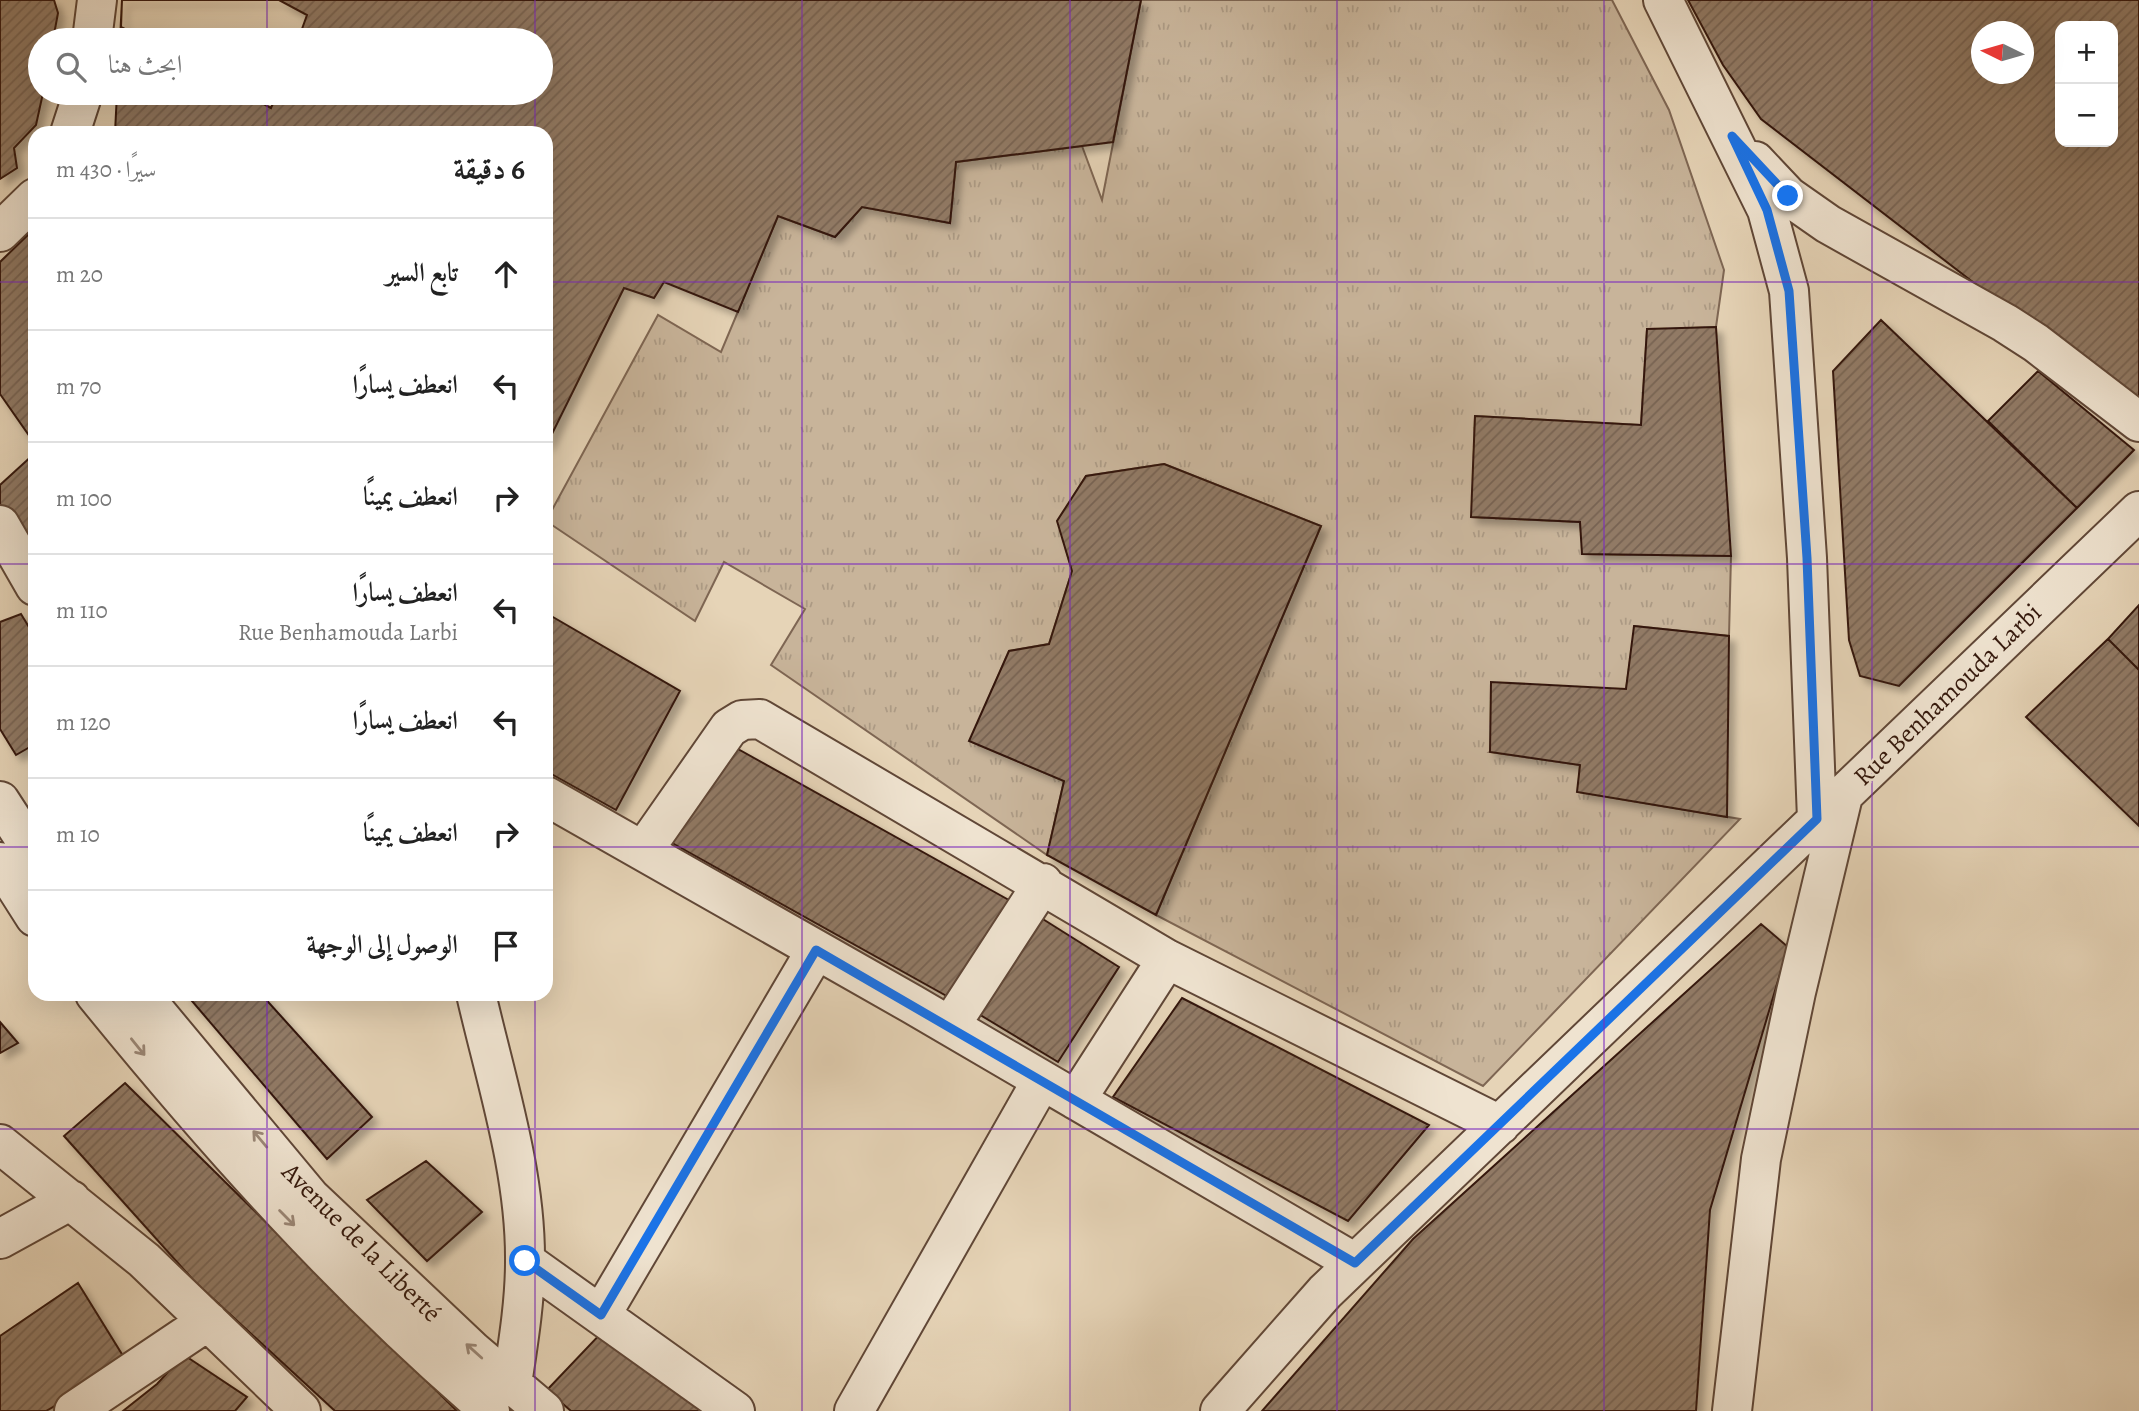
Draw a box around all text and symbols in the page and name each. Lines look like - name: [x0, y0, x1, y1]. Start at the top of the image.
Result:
- north arrow: [1971, 21, 2034, 84]
- map controls: [2055, 21, 2118, 147]
- button: +: [2055, 21, 2118, 84]
- search box: [28, 28, 553, 105]
- text: ابحث هنا: [108, 47, 183, 82]
- icon: search: [52, 48, 90, 86]
- button: −: [2055, 84, 2118, 147]
- text: 6 دقيقة: [453, 149, 525, 189]
- text: سيرًا · 430 m: [56, 154, 156, 185]
- route end: [1772, 180, 1803, 211]
- text: تابع السير: [386, 255, 458, 290]
- icon: ahead: [487, 255, 525, 293]
- text: 20 m: [56, 259, 103, 290]
- text: انعطف يسارًا: [352, 367, 458, 402]
- icon: left: [487, 367, 525, 405]
- text: 70 m: [56, 371, 102, 402]
- text: انعطف يمينًا: [363, 479, 458, 514]
- icon: right: [487, 479, 525, 517]
- text: 100 m: [56, 483, 112, 514]
- text: انعطف يسارًا: [352, 575, 458, 610]
- icon: left: [487, 591, 525, 629]
- text: 110 m: [56, 595, 108, 626]
- street label: Rue Benhamouda Larbi: [1846, 595, 2049, 793]
- text: Rue Benhamouda Larbi: [238, 617, 458, 648]
- text: انعطف يسارًا: [352, 703, 458, 738]
- icon: left: [487, 703, 525, 741]
- text: 120 m: [56, 707, 111, 738]
- text: انعطف يمينًا: [363, 815, 458, 850]
- icon: right: [487, 815, 525, 853]
- text: 10 m: [56, 819, 100, 850]
- text: الوصول إلى الوجهة: [306, 927, 458, 962]
- icon: arrive: [487, 927, 525, 965]
- one-way arrow: [130, 1038, 145, 1056]
- one-way arrow: [252, 1130, 268, 1148]
- street label: Avenue de la Liberté: [273, 1154, 449, 1330]
- one-way arrow: [279, 1210, 296, 1227]
- route start: [509, 1245, 540, 1276]
- one-way arrow: [465, 1343, 483, 1359]

